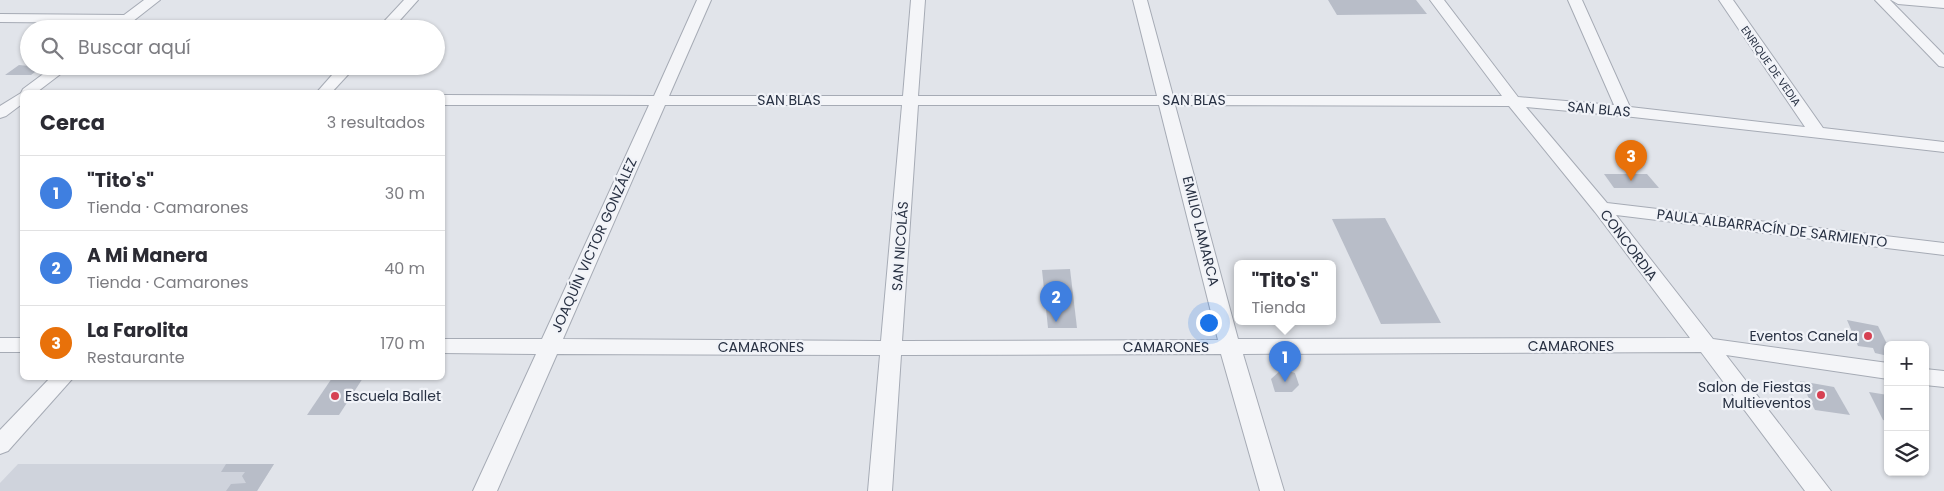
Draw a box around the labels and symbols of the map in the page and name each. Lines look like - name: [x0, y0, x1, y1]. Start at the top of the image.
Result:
- street label: ENRIQUE DE VEDIA: [1737, 23, 1805, 110]
- street label: SAN BLAS: [757, 90, 821, 110]
- street label: SAN BLAS: [1162, 90, 1226, 110]
- street label: SAN BLAS: [1566, 96, 1632, 122]
- pin: 3: [1615, 140, 1647, 181]
- street label: JOAQUÍN VICTOR GONZÁLEZ: [546, 154, 642, 336]
- street label: EMILIO LAMARCA: [1178, 174, 1224, 288]
- street label: SAN NICOLÁS: [887, 200, 913, 292]
- street label: PAULA ALBARRACÍN DE SARMIENTO: [1656, 204, 1888, 252]
- street label: CONCORDIA: [1596, 205, 1662, 285]
- pin: 2: [1040, 281, 1072, 322]
- your location: [1196, 310, 1222, 336]
- place label: Eventos Canela: [1749, 326, 1858, 346]
- marker: Eventos Canela: [1862, 330, 1874, 342]
- street label: CAMARONES: [1528, 336, 1614, 356]
- street label: CAMARONES: [718, 337, 804, 357]
- street label: CAMARONES: [1123, 337, 1209, 357]
- pin: 1: [1269, 341, 1301, 382]
- place label: Salon de Fiestas Multieventos: [1698, 377, 1811, 413]
- place label: Escuela Ballet: [345, 386, 441, 406]
- marker: Salon de Fiestas Multieventos: [1815, 389, 1827, 401]
- marker: Escuela Ballet: [329, 390, 341, 402]

